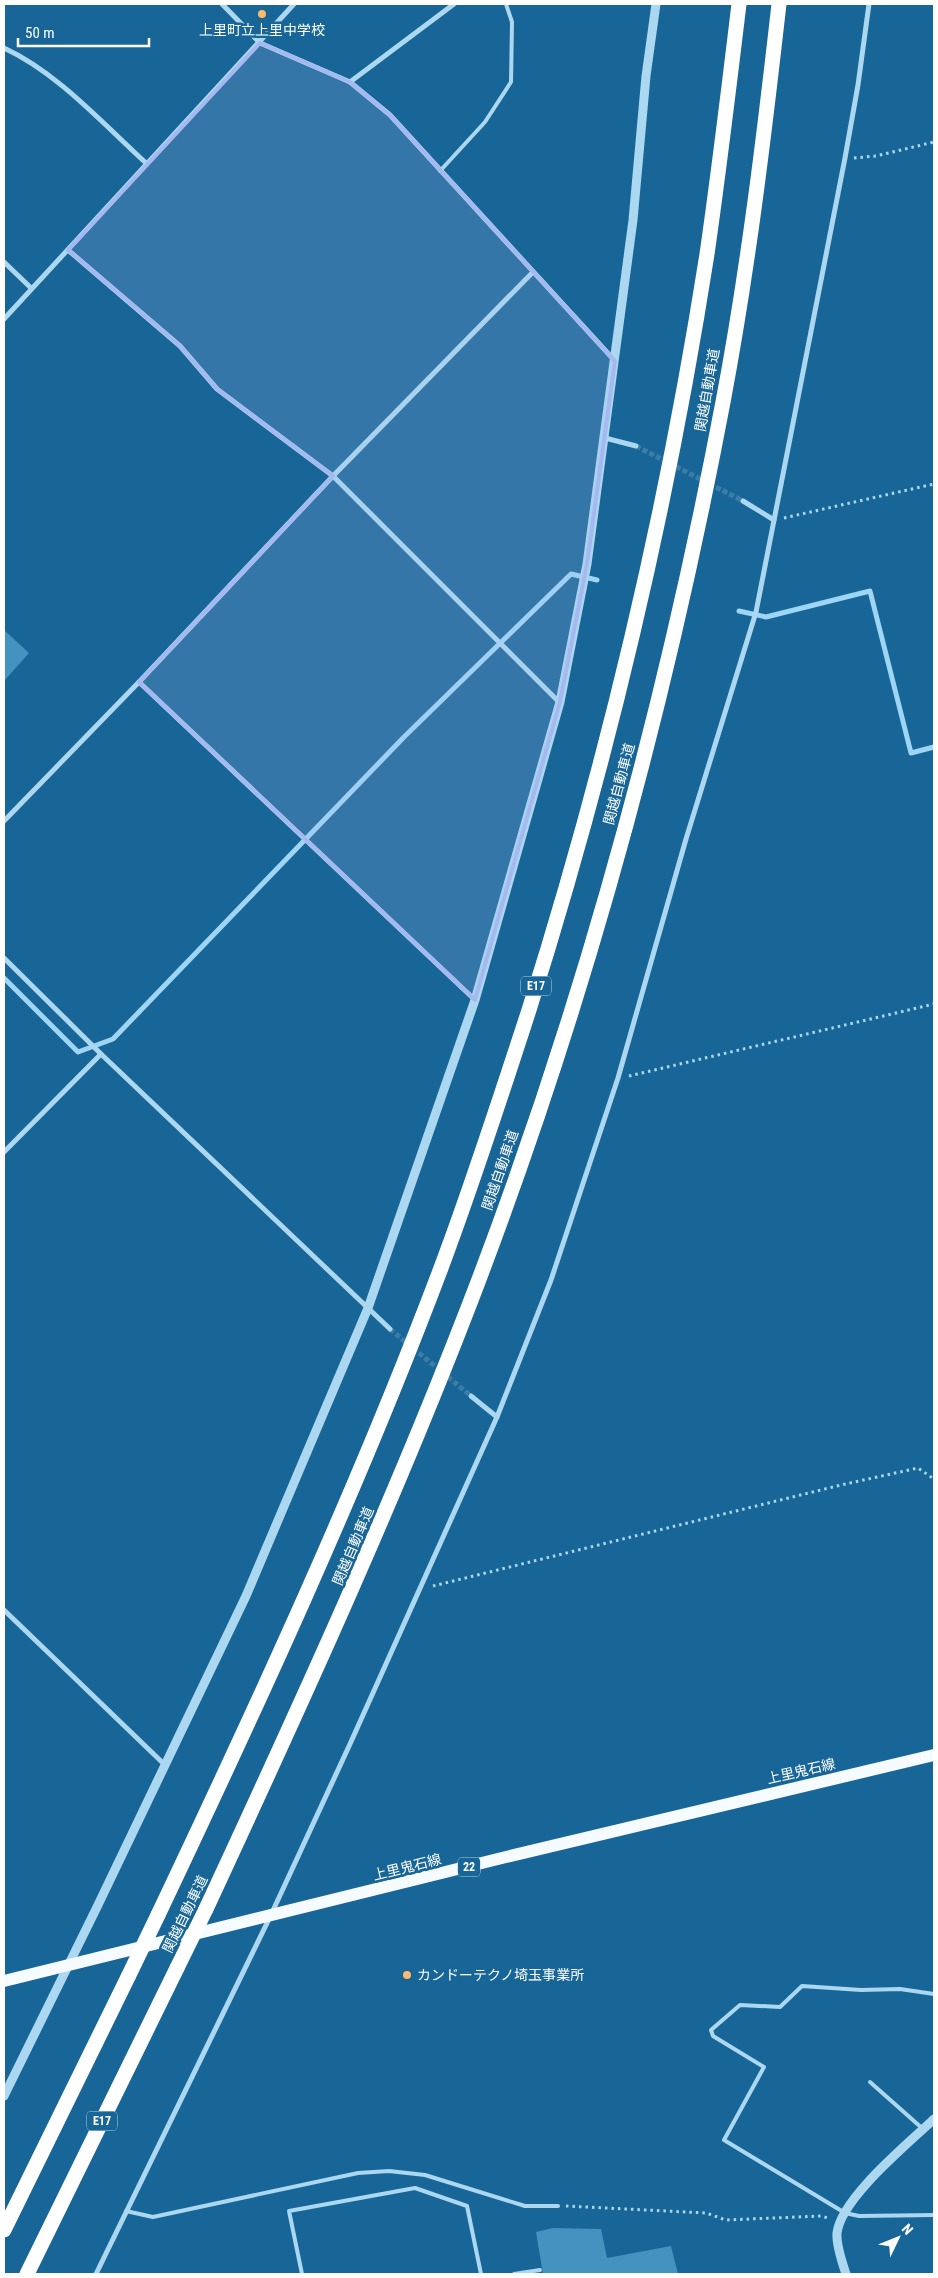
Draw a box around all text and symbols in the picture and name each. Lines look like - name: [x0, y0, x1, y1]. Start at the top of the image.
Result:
- marker: 上里町立上里中学校: [256, 8, 268, 20]
- scale bar: [18, 15, 149, 47]
- place label: 上里町立上里中学校: [199, 22, 325, 38]
- text: 50 m: [25, 24, 55, 42]
- street label: 関越自動車道: [692, 347, 722, 433]
- street label: 関越自動車道: [600, 741, 638, 827]
- road number: E17: [521, 976, 551, 996]
- street label: 関越自動車道: [479, 1128, 521, 1212]
- street label: 関越自動車道: [329, 1504, 377, 1588]
- street label: 上里鬼石線: [765, 1755, 837, 1787]
- street label: 上里鬼石線: [371, 1851, 443, 1883]
- road number: 22: [458, 1858, 480, 1876]
- street label: 関越自動車道: [159, 1873, 211, 1955]
- place label: カンドーテクノ埼玉事業所: [417, 1967, 584, 1983]
- marker: カンドーテクノ埼玉事業所: [401, 1969, 413, 1981]
- road number: E17: [87, 2112, 117, 2130]
- north arrow: [873, 2213, 923, 2263]
- text: N: [899, 2221, 916, 2238]

